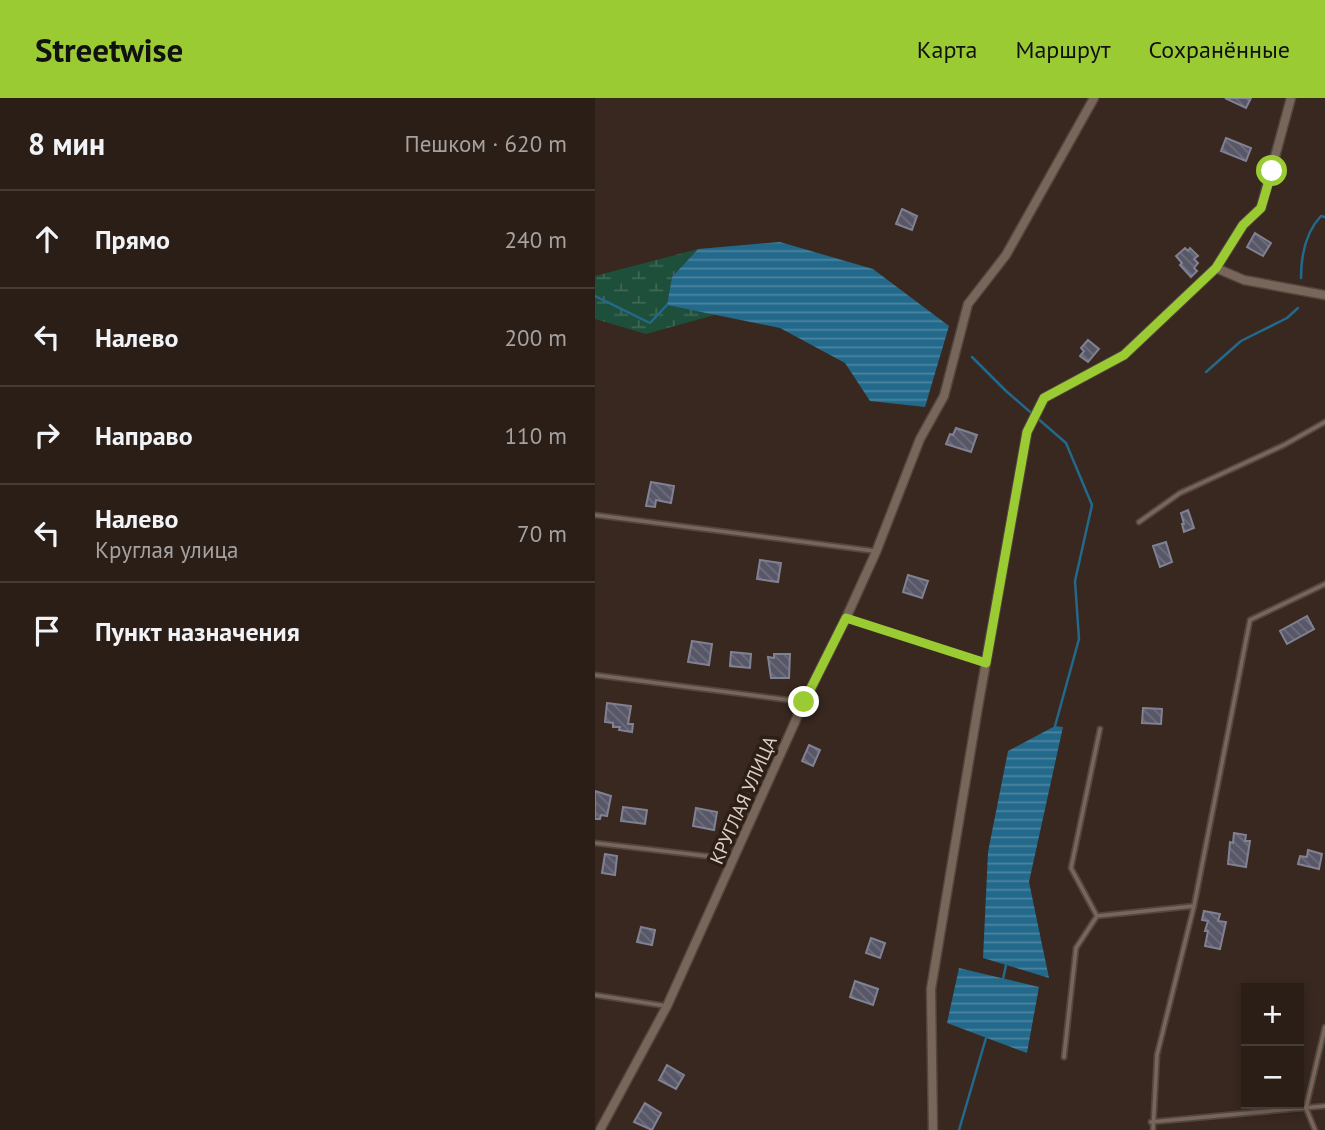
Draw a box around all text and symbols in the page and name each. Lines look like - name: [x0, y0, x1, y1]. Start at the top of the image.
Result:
- text: Streetwise: [35, 28, 183, 71]
- text: Карта: [917, 34, 977, 65]
- text: Маршрут: [1015, 34, 1110, 65]
- text: Сохранённые: [1148, 34, 1290, 65]
- text: 8 мин: [28, 124, 105, 163]
- text: Пешком · 620 m: [404, 129, 567, 158]
- route start: [1256, 155, 1287, 186]
- icon: ahead: [28, 220, 66, 258]
- text: Прямо: [95, 223, 170, 256]
- text: 240 m: [505, 225, 567, 254]
- icon: left: [28, 318, 66, 356]
- text: Налево: [95, 321, 179, 354]
- text: 200 m: [505, 323, 567, 352]
- icon: right: [28, 416, 66, 454]
- text: Направо: [95, 419, 193, 452]
- text: 110 m: [505, 421, 567, 450]
- text: Налево: [95, 502, 179, 535]
- icon: left: [28, 514, 66, 552]
- text: 70 m: [517, 519, 567, 548]
- text: Круглая улица: [95, 535, 239, 564]
- icon: arrive: [28, 612, 66, 650]
- text: Пункт назначения: [95, 615, 300, 648]
- route end: [788, 686, 819, 717]
- street label: КРУГЛАЯ УЛИЦА: [704, 732, 782, 868]
- map controls: [1241, 983, 1304, 1109]
- button: +: [1241, 983, 1304, 1046]
- button: −: [1241, 1046, 1304, 1109]

